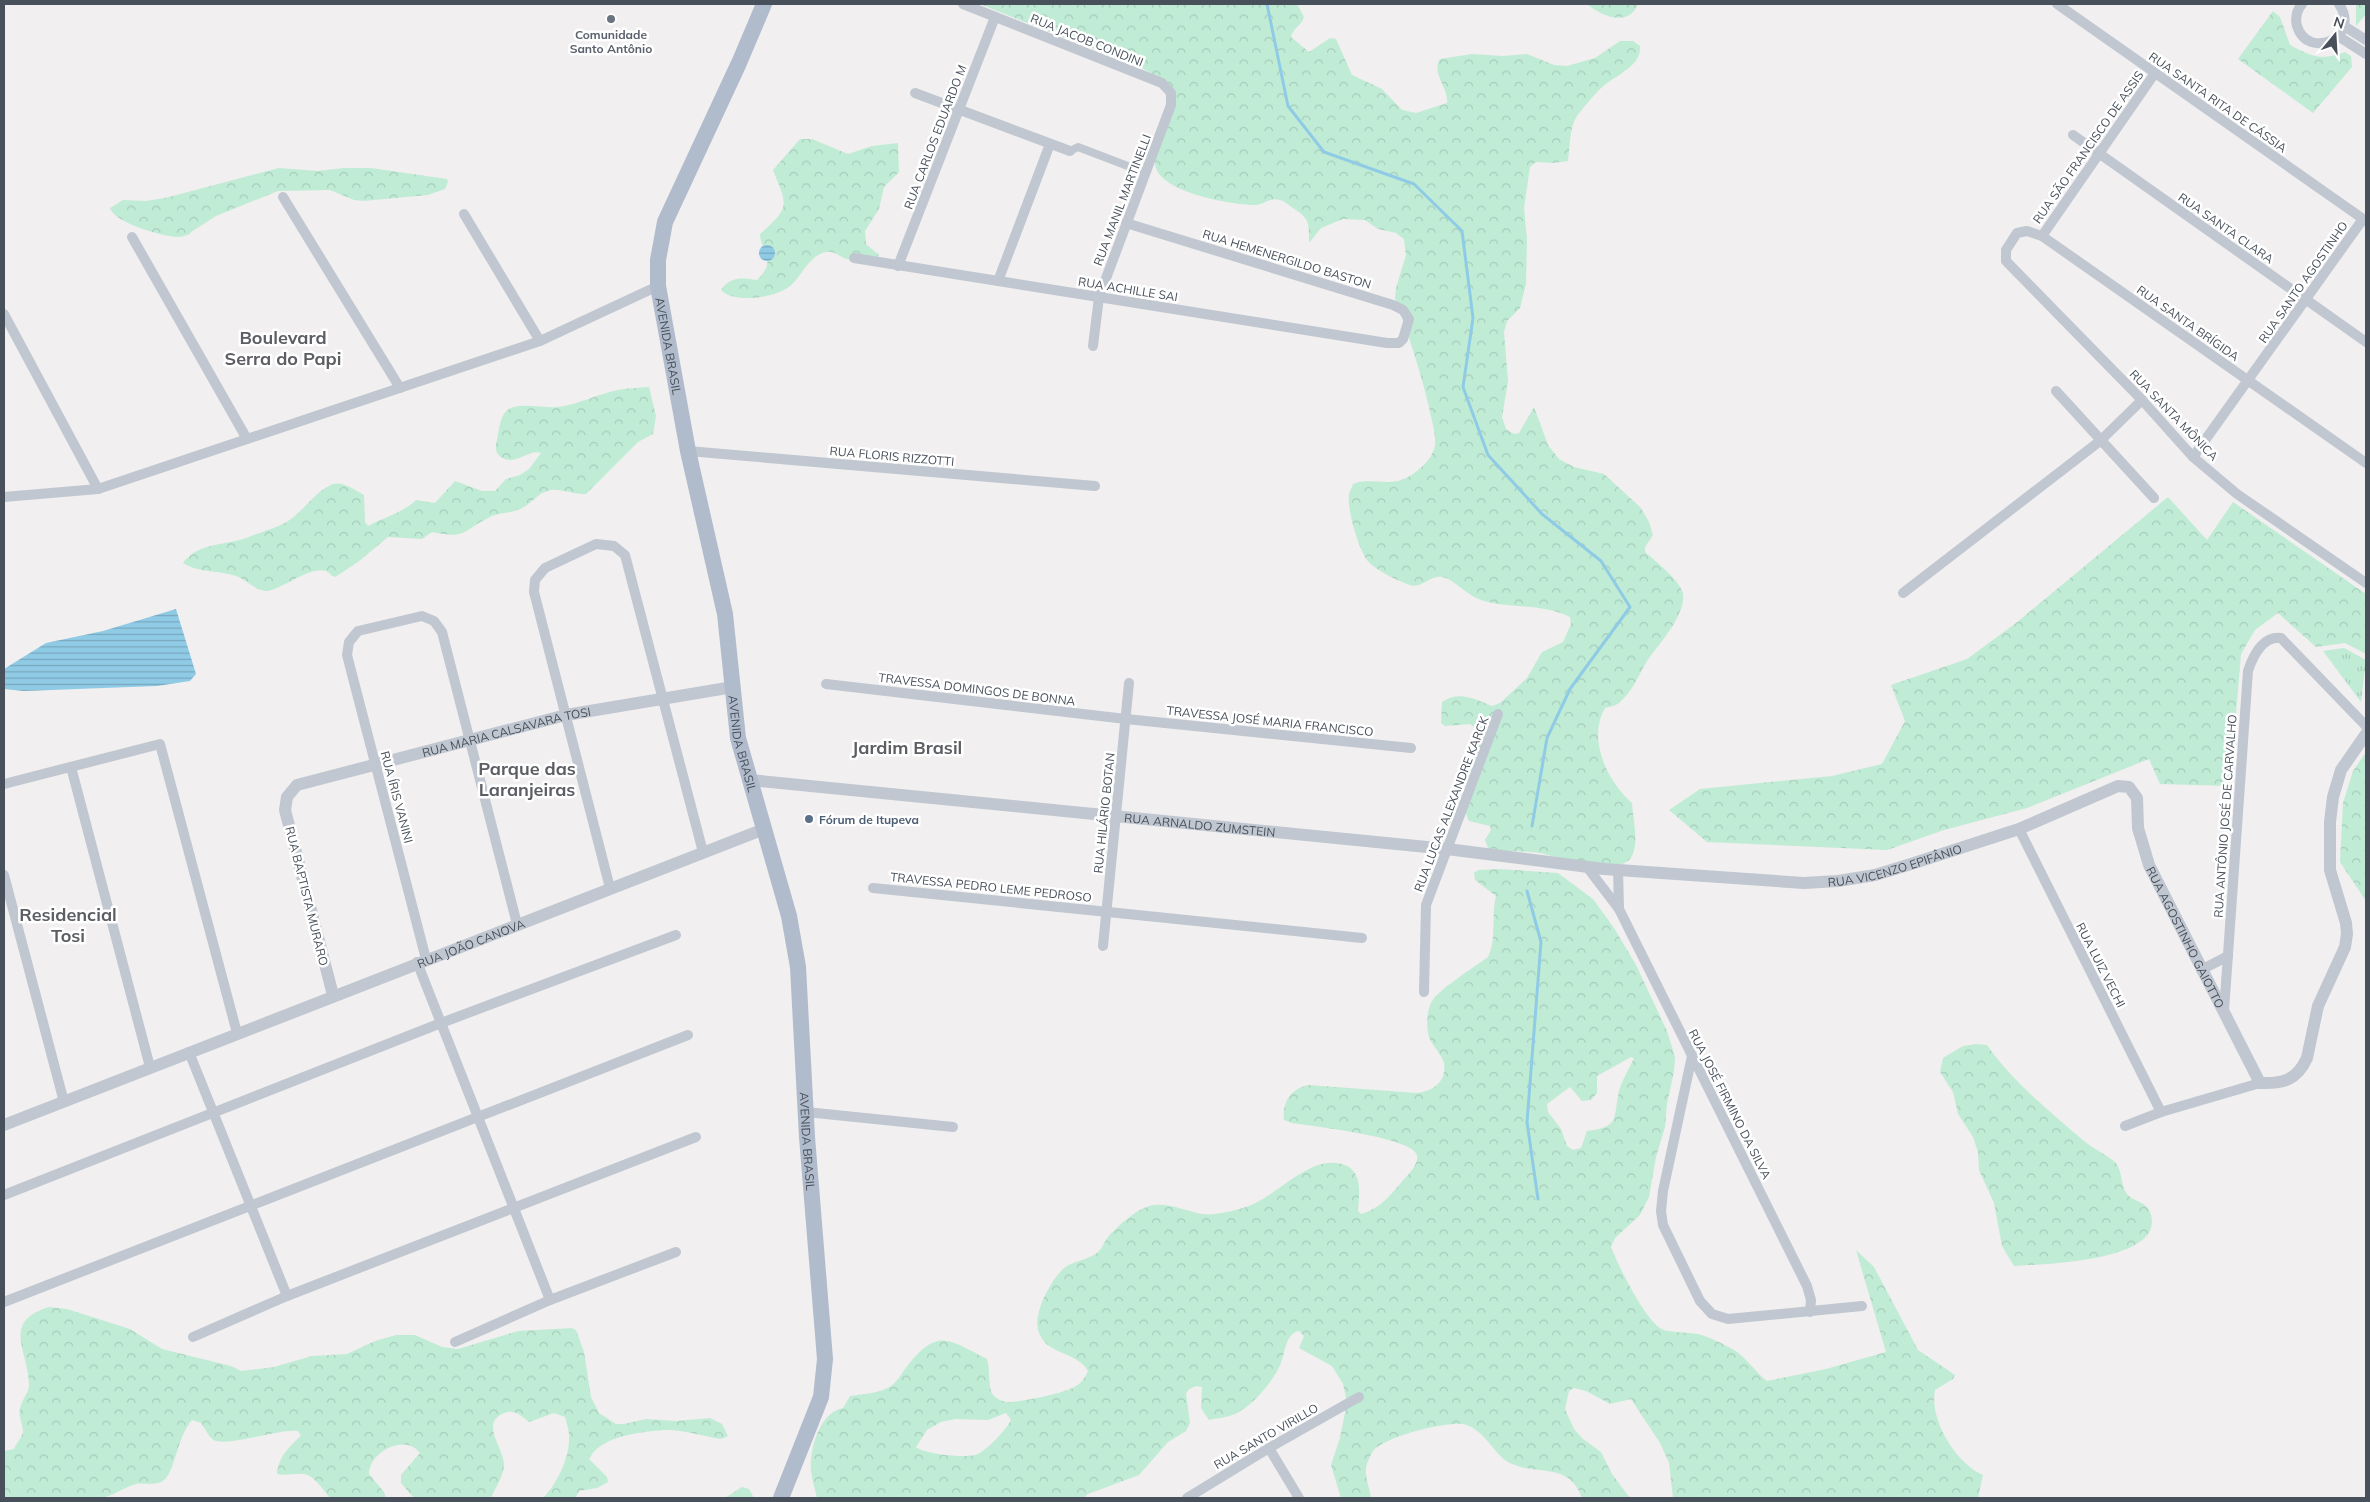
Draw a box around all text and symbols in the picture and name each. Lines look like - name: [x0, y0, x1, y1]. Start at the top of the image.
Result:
- street label: RUA JACOB CONDINI: [1028, 10, 1146, 70]
- north arrow: [2310, 10, 2360, 60]
- text: N: [2331, 12, 2347, 33]
- marker: Comunidade Santo Antônio: [605, 13, 617, 25]
- place label: Comunidade Santo Antônio: [570, 27, 652, 56]
- street label: RUA SANTA RITA DE CÁSSIA: [2146, 49, 2290, 156]
- street label: RUA CARLOS EDUARDO M: [900, 63, 970, 211]
- street label: RUA SÃO FRANCISCO DE ASSIS: [2029, 68, 2147, 226]
- street label: RUA MANIL MARTINELLI: [1090, 132, 1154, 268]
- street label: RUA SANTA CLARA: [2175, 190, 2277, 267]
- street label: RUA SANTO AGOSTINHO: [2255, 218, 2351, 346]
- street label: RUA HEMENERGILDO BASTON: [1201, 226, 1373, 292]
- street label: RUA ACHILLE SAI: [1077, 274, 1179, 304]
- street label: RUA SANTA BRÍGIDA: [2134, 282, 2242, 364]
- street label: AVENIDA BRASIL: [653, 296, 685, 396]
- district label: Boulevard Serra do Papi: [225, 326, 341, 370]
- street label: RUA SANTA MÔNICA: [2127, 366, 2222, 464]
- street label: RUA FLORIS RIZZOTTI: [829, 443, 955, 469]
- street label: TRAVESSA DOMINGOS DE BONNA: [878, 669, 1077, 709]
- street label: AVENIDA BRASIL: [726, 694, 761, 794]
- street label: RUA MARIA CALSAVARA TOSI: [420, 703, 592, 760]
- street label: TRAVESSA JOSÉ MARIA FRANCISCO: [1166, 703, 1374, 739]
- street label: RUA LUCAS ALEXANDRE KARCK: [1411, 714, 1492, 894]
- street label: RUA ANTÔNIO JOSÉ DE CARVALHO: [2210, 714, 2240, 918]
- district label: Jardim Brasil: [852, 736, 962, 759]
- street label: RUA ÍRIS VANINI: [377, 749, 417, 845]
- street label: RUA HILÁRIO BOTAN: [1090, 752, 1118, 874]
- district label: Parque das Laranjeiras: [478, 757, 576, 801]
- street label: RUA ARNALDO ZUMSTEIN: [1124, 810, 1276, 839]
- place label: Fórum de Itupeva: [819, 812, 919, 827]
- marker: Fórum de Itupeva: [803, 813, 815, 825]
- street label: RUA BAPTISTA MURARO: [282, 825, 332, 967]
- street label: RUA VICENZO EPIFÂNIO: [1827, 841, 1964, 889]
- street label: RUA AGOSTINHO GAIOTTO: [2143, 864, 2228, 1010]
- street label: TRAVESSA PEDRO LEME PEDROSO: [890, 869, 1092, 905]
- district label: Residencial Tosi: [19, 903, 117, 947]
- street label: RUA JOÃO CANOVA: [415, 915, 527, 971]
- street label: RUA LUIZ VECHI: [2073, 920, 2129, 1010]
- street label: RUA JOSÉ FIRMINO DA SILVA: [1686, 1027, 1774, 1182]
- street label: AVENIDA BRASIL: [797, 1091, 819, 1191]
- street label: RUA SANTO VIRILLO: [1211, 1400, 1321, 1472]

